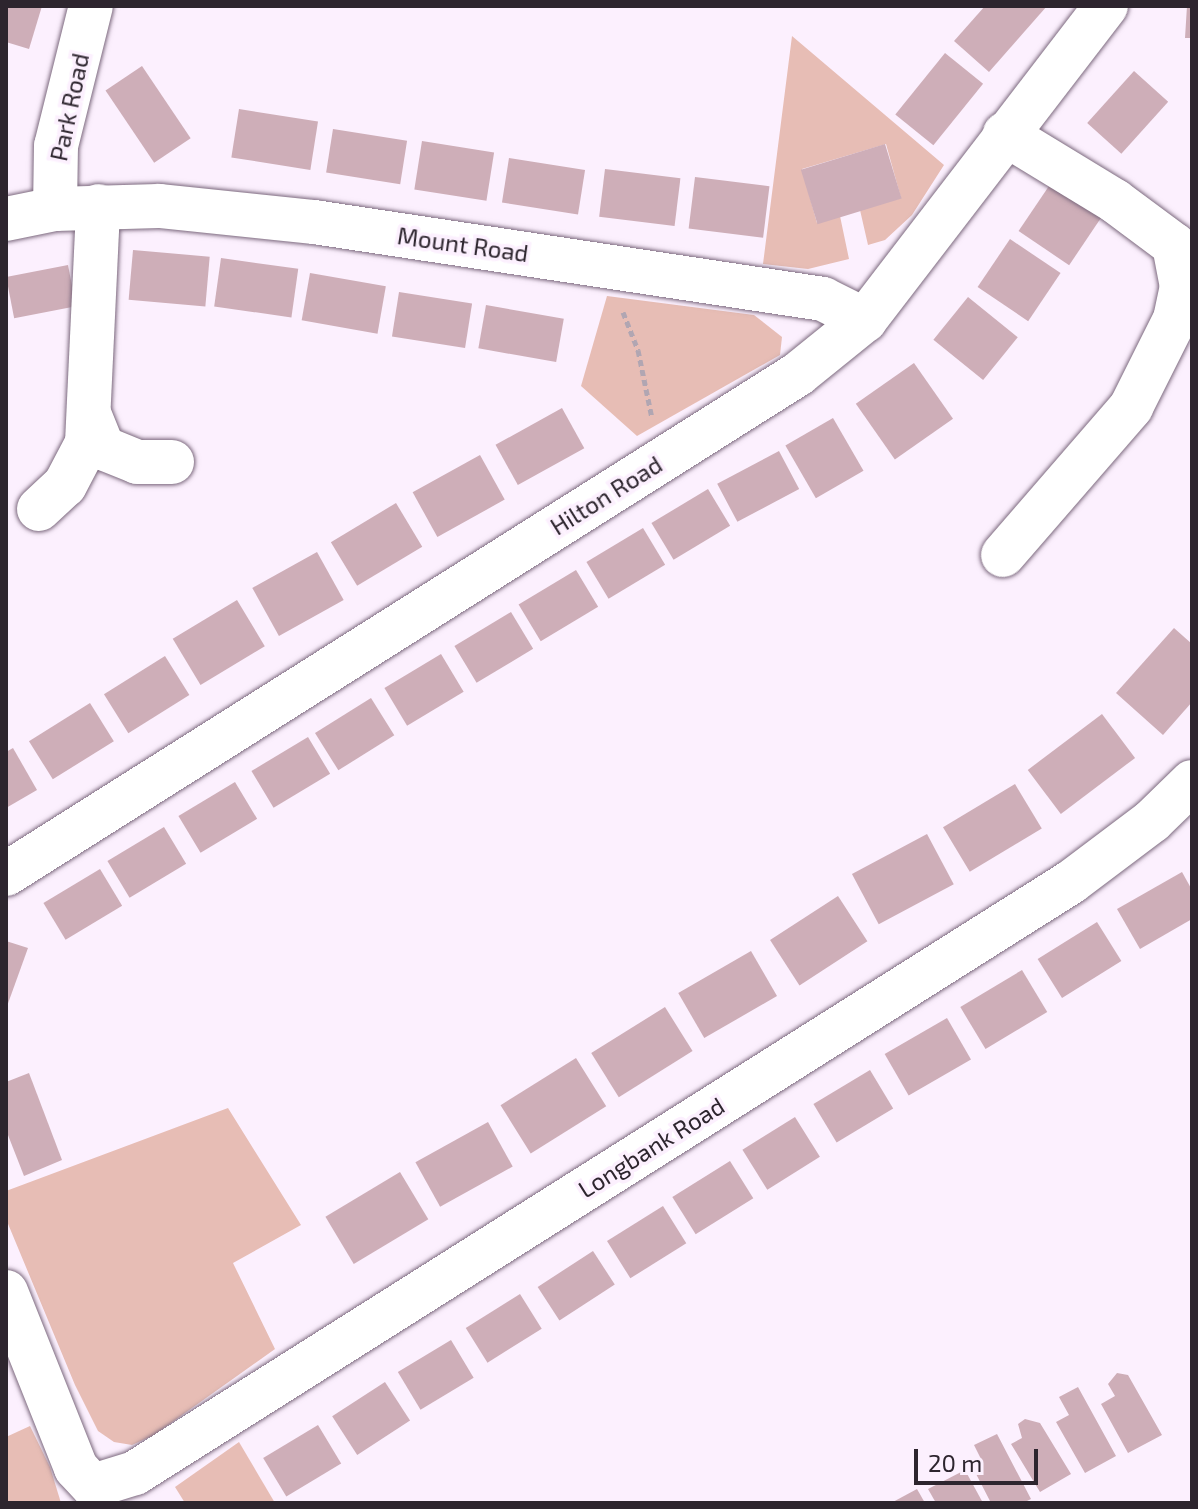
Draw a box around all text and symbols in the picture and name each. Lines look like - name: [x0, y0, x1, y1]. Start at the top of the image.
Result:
- street label: Park Road: [44, 50, 94, 164]
- street label: Mount Road: [396, 221, 530, 267]
- street label: Hilton Road: [545, 449, 667, 541]
- street label: Longbank Road: [573, 1091, 729, 1203]
- scale bar: [918, 1433, 1042, 1483]
- text: 20 m: [928, 1448, 982, 1477]

